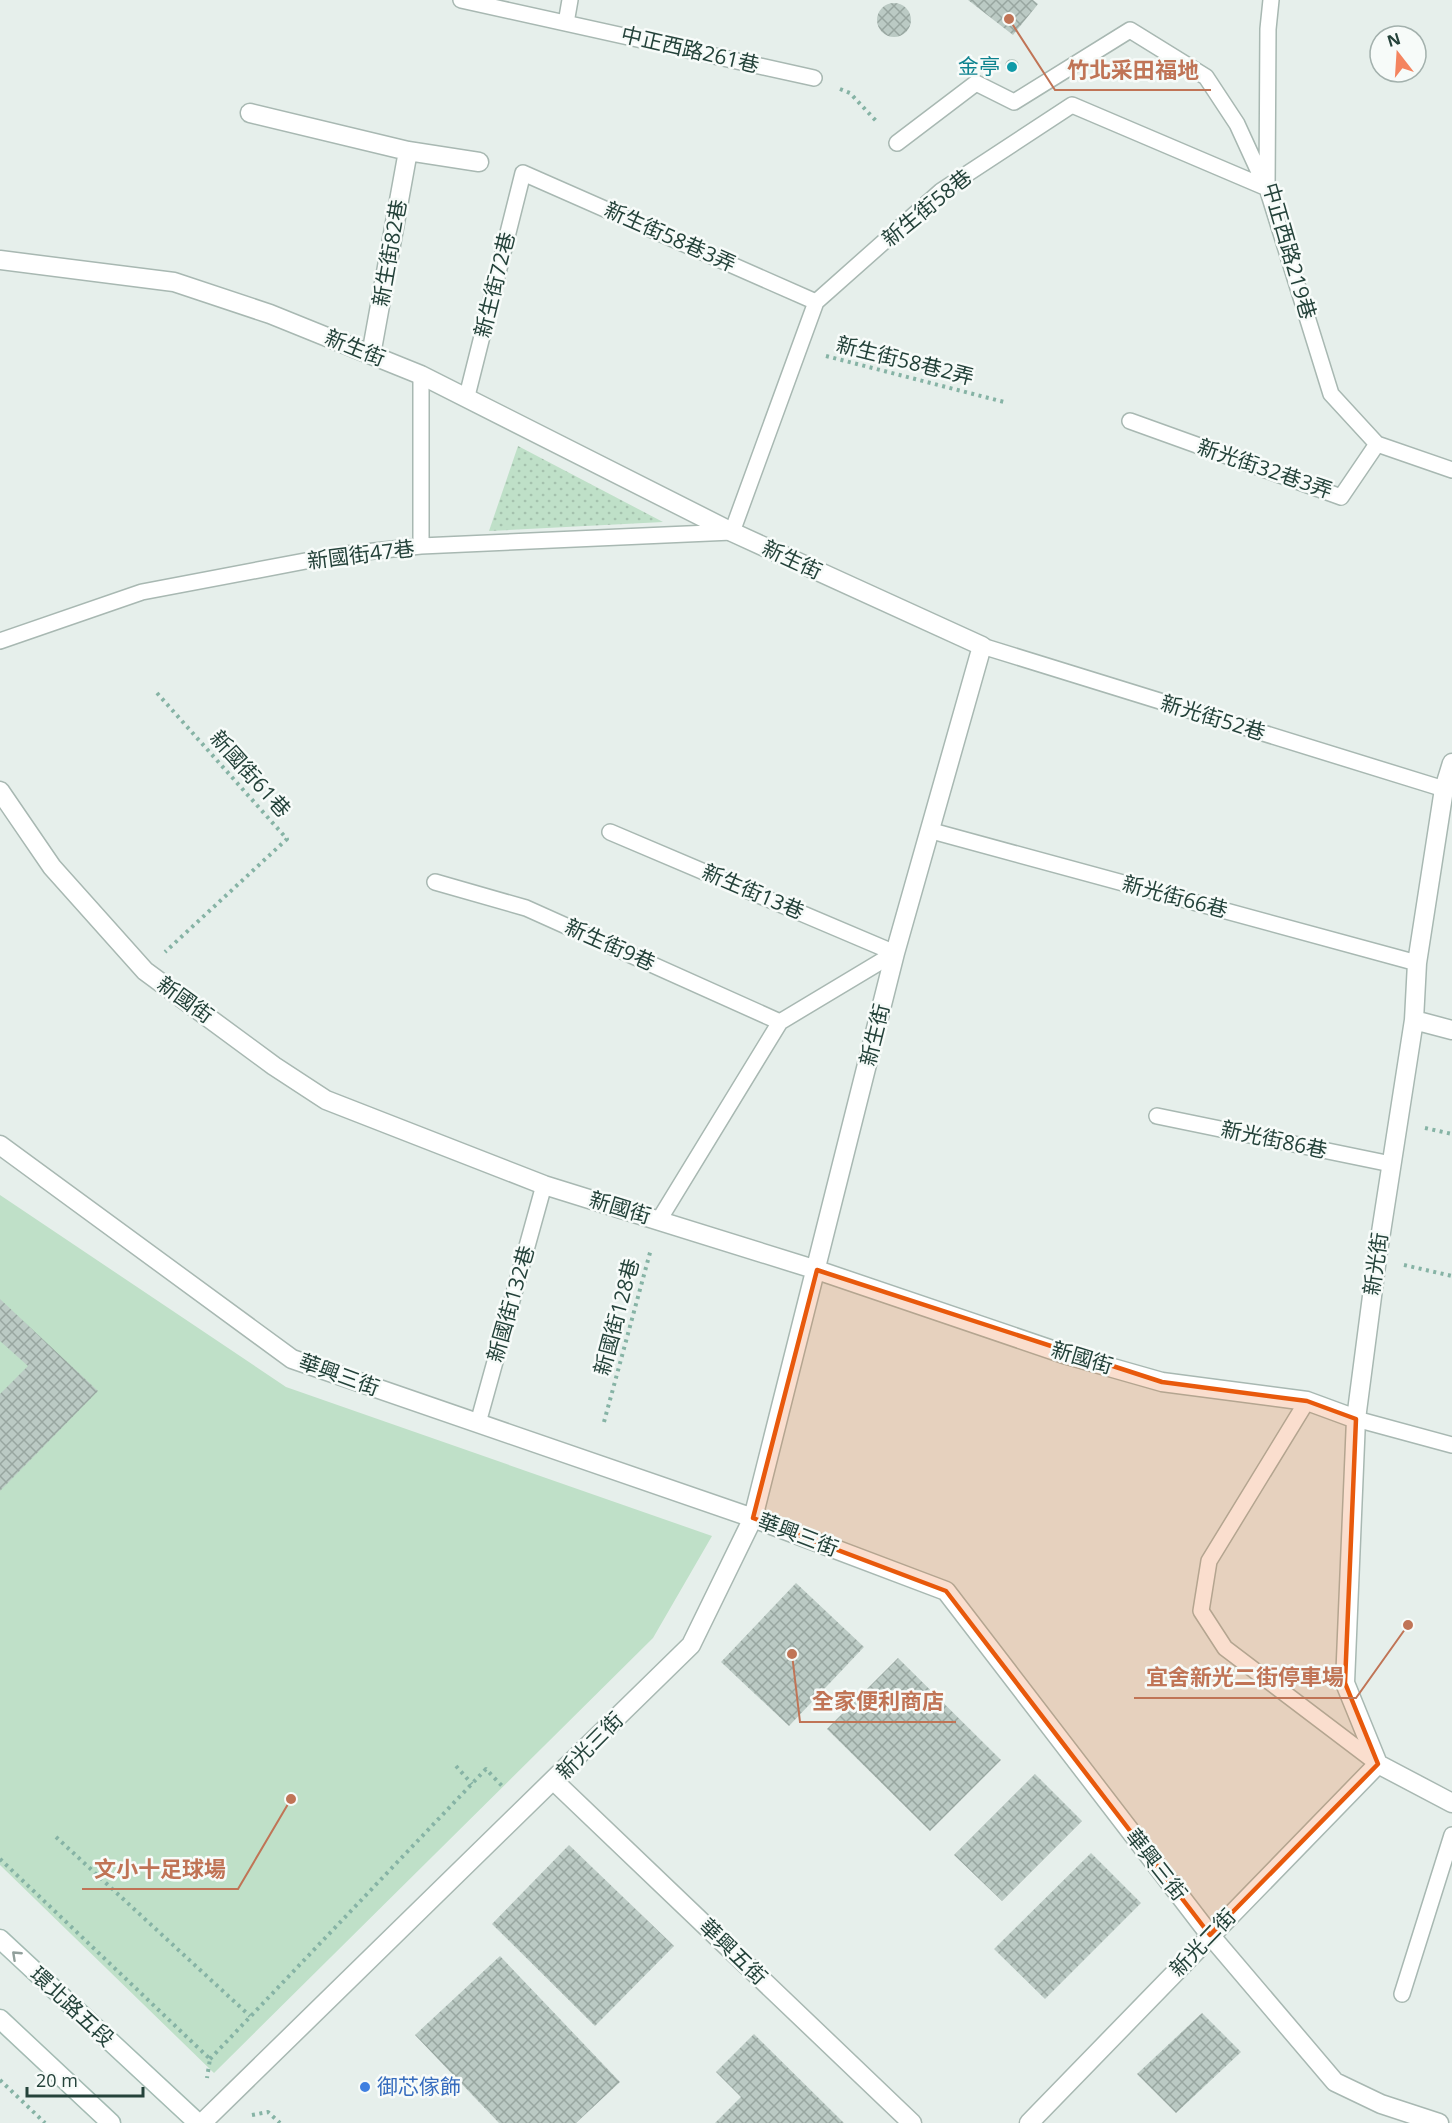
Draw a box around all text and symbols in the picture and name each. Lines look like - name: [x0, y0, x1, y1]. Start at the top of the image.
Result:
- street label: 中正西路261巷: [618, 20, 762, 79]
- north arrow: [1368, 24, 1428, 84]
- text: N: [1384, 27, 1403, 52]
- callout: 竹北采田福地: [1055, 50, 1211, 90]
- place label: 金亭: [958, 52, 1000, 80]
- text: 竹北采田福地: [1067, 54, 1199, 84]
- marker: 金亭: [1005, 60, 1019, 74]
- street label: 新生街58巷: [876, 162, 977, 252]
- street label: 中正西路219巷: [1257, 179, 1323, 322]
- street label: 新生街58巷3弄: [600, 195, 741, 278]
- street label: 新生街82巷: [366, 197, 412, 308]
- street label: 新生街72巷: [467, 229, 521, 341]
- street label: 新生街: [321, 322, 390, 372]
- street label: 新生街58巷2弄: [833, 329, 977, 391]
- street label: 新光街32巷3弄: [1194, 432, 1337, 504]
- street label: 新生街: [758, 533, 827, 585]
- street label: 新國街47巷: [306, 534, 416, 574]
- street label: 新光街52巷: [1158, 688, 1269, 746]
- street label: 新國街61巷: [204, 724, 297, 823]
- street label: 新生街13巷: [698, 857, 809, 925]
- street label: 新光街66巷: [1119, 869, 1231, 924]
- street label: 新生街9巷: [561, 912, 660, 976]
- street label: 新國街: [152, 969, 219, 1029]
- street label: 新生街: [853, 1001, 895, 1069]
- street label: 新光街86巷: [1218, 1114, 1330, 1164]
- street label: 新國街: [586, 1184, 655, 1230]
- street label: 新光街: [1357, 1231, 1393, 1297]
- street label: 新國街132巷: [480, 1242, 540, 1365]
- street label: 新國街128巷: [587, 1255, 645, 1378]
- street label: 新國街: [1048, 1334, 1117, 1380]
- street label: 華興三街: [295, 1347, 384, 1402]
- street label: 華興三街: [754, 1506, 843, 1562]
- callout: 宜舍新光二街停車場: [1134, 1658, 1356, 1698]
- text: 宜舍新光二街停車場: [1146, 1661, 1344, 1691]
- callout: 全家便利商店: [800, 1682, 956, 1722]
- text: 全家便利商店: [812, 1685, 944, 1715]
- street label: 新光三街: [550, 1706, 629, 1785]
- street label: 華興三街: [1120, 1823, 1194, 1906]
- callout: 文小十足球場: [82, 1849, 238, 1889]
- text: 文小十足球場: [94, 1853, 226, 1883]
- street label: 新光二街: [1163, 1902, 1242, 1982]
- street label: 華興五街: [694, 1912, 774, 1991]
- one-way arrow: [13, 1951, 24, 1962]
- street label: 環北路五段: [25, 1960, 121, 2052]
- scale bar: [27, 2060, 142, 2098]
- text: 20 m: [36, 2068, 78, 2092]
- place label: 御芯傢飾: [377, 2072, 461, 2100]
- marker: 御芯傢飾: [358, 2080, 372, 2094]

